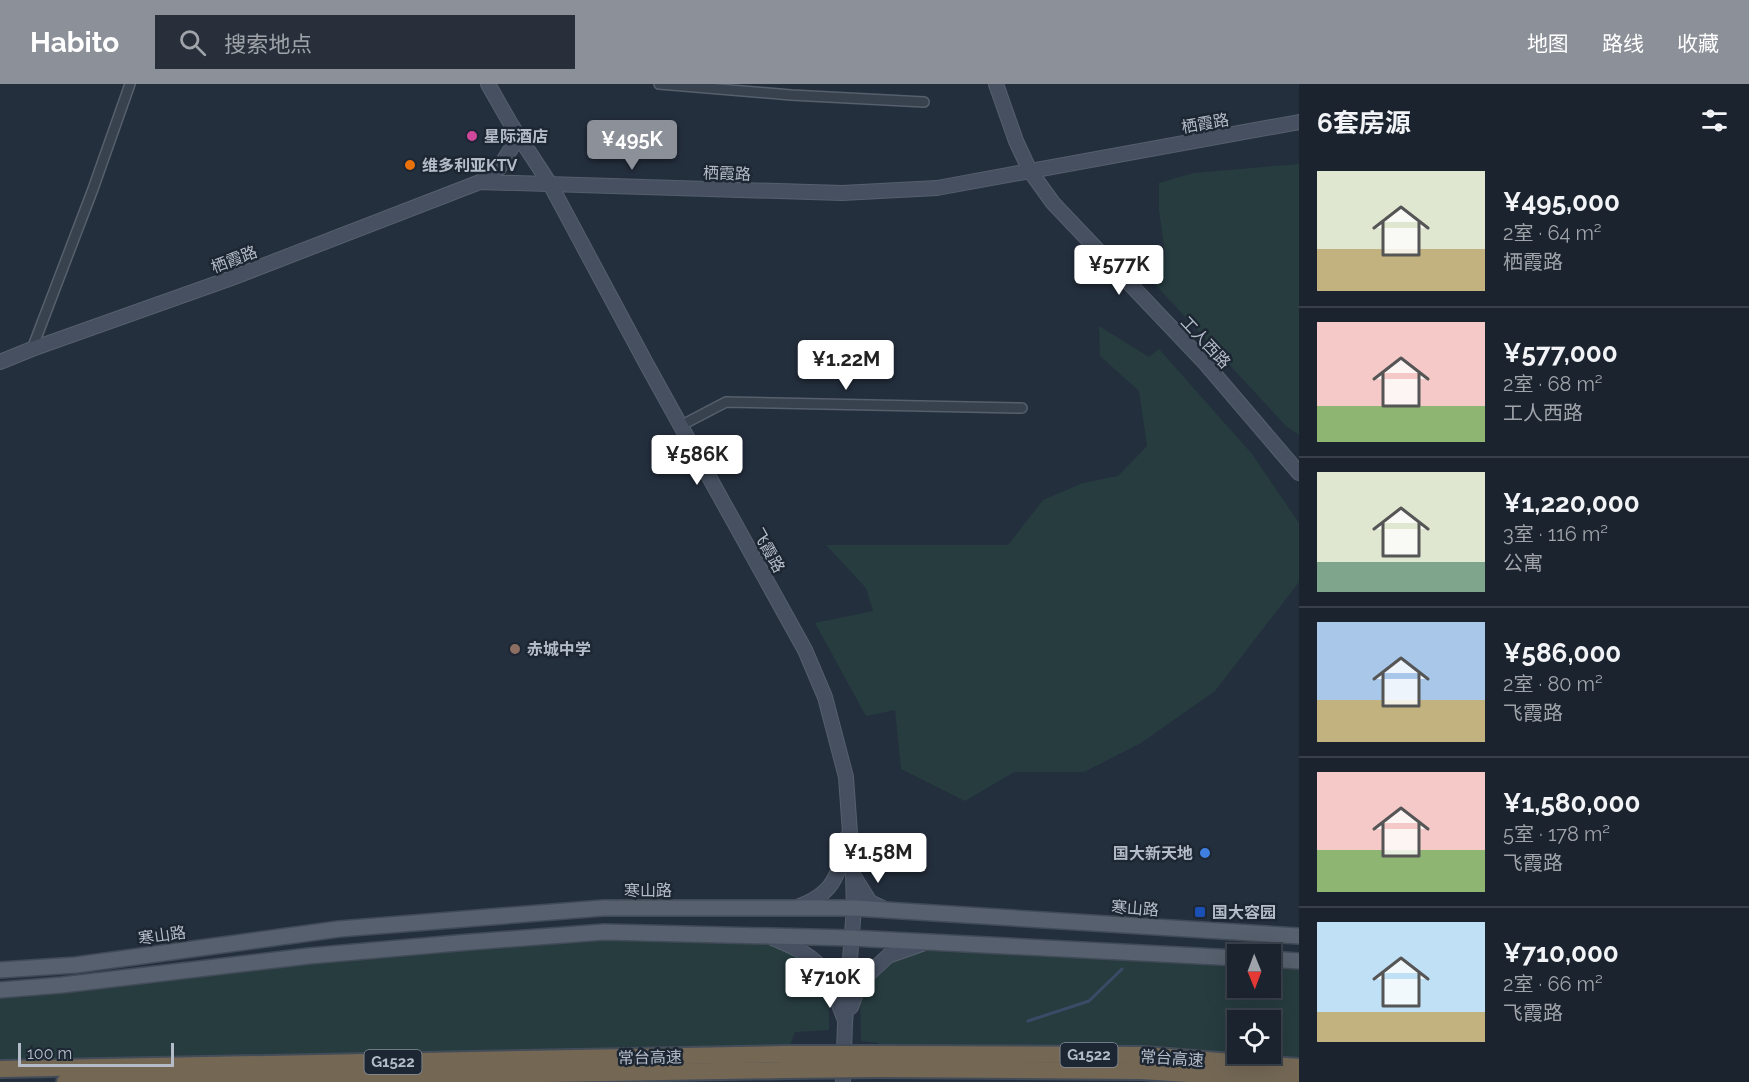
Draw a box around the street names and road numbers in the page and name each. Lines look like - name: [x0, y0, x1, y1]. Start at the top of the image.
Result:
- street label: 栖霞路: [1180, 110, 1230, 137]
- street label: 栖霞路: [703, 163, 751, 184]
- street label: 栖霞路: [208, 242, 260, 277]
- street label: 工人西路: [1177, 312, 1234, 372]
- street label: 飞霞路: [749, 525, 789, 576]
- street label: 寒山路: [624, 881, 672, 900]
- street label: 寒山路: [1110, 897, 1160, 920]
- street label: 寒山路: [137, 923, 187, 948]
- road number: G1522: [1060, 1043, 1118, 1067]
- street label: 常台高速: [618, 1047, 682, 1068]
- street label: 常台高速: [1139, 1047, 1205, 1070]
- road number: G1522: [364, 1050, 422, 1074]

